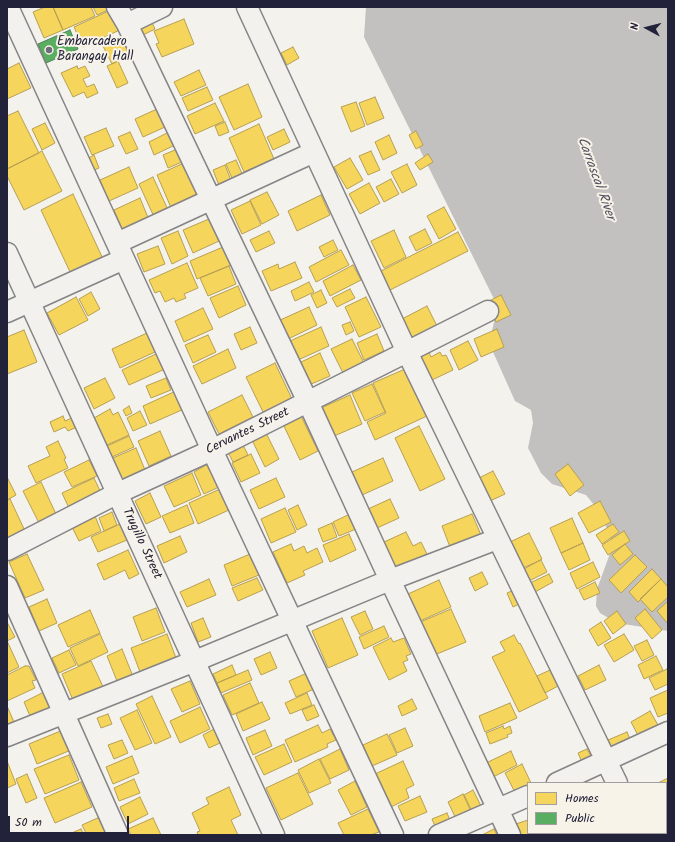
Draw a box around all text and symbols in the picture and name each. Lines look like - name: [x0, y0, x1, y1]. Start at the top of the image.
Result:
- north arrow: [627, 8, 667, 48]
- text: N: [626, 22, 644, 31]
- place label: Embarcadero Barangay Hall: [57, 35, 133, 66]
- marker: Embarcadero Barangay Hall: [44, 45, 54, 55]
- water label: Carrascal River: [572, 135, 618, 223]
- street label: Cervantes Street: [204, 405, 292, 459]
- street label: Trugillo Street: [118, 506, 164, 582]
- legend: [527, 782, 667, 834]
- text: Homes: [565, 789, 599, 808]
- scale bar: [10, 808, 131, 834]
- text: Public: [565, 809, 595, 828]
- text: 50 m: [15, 813, 42, 832]

